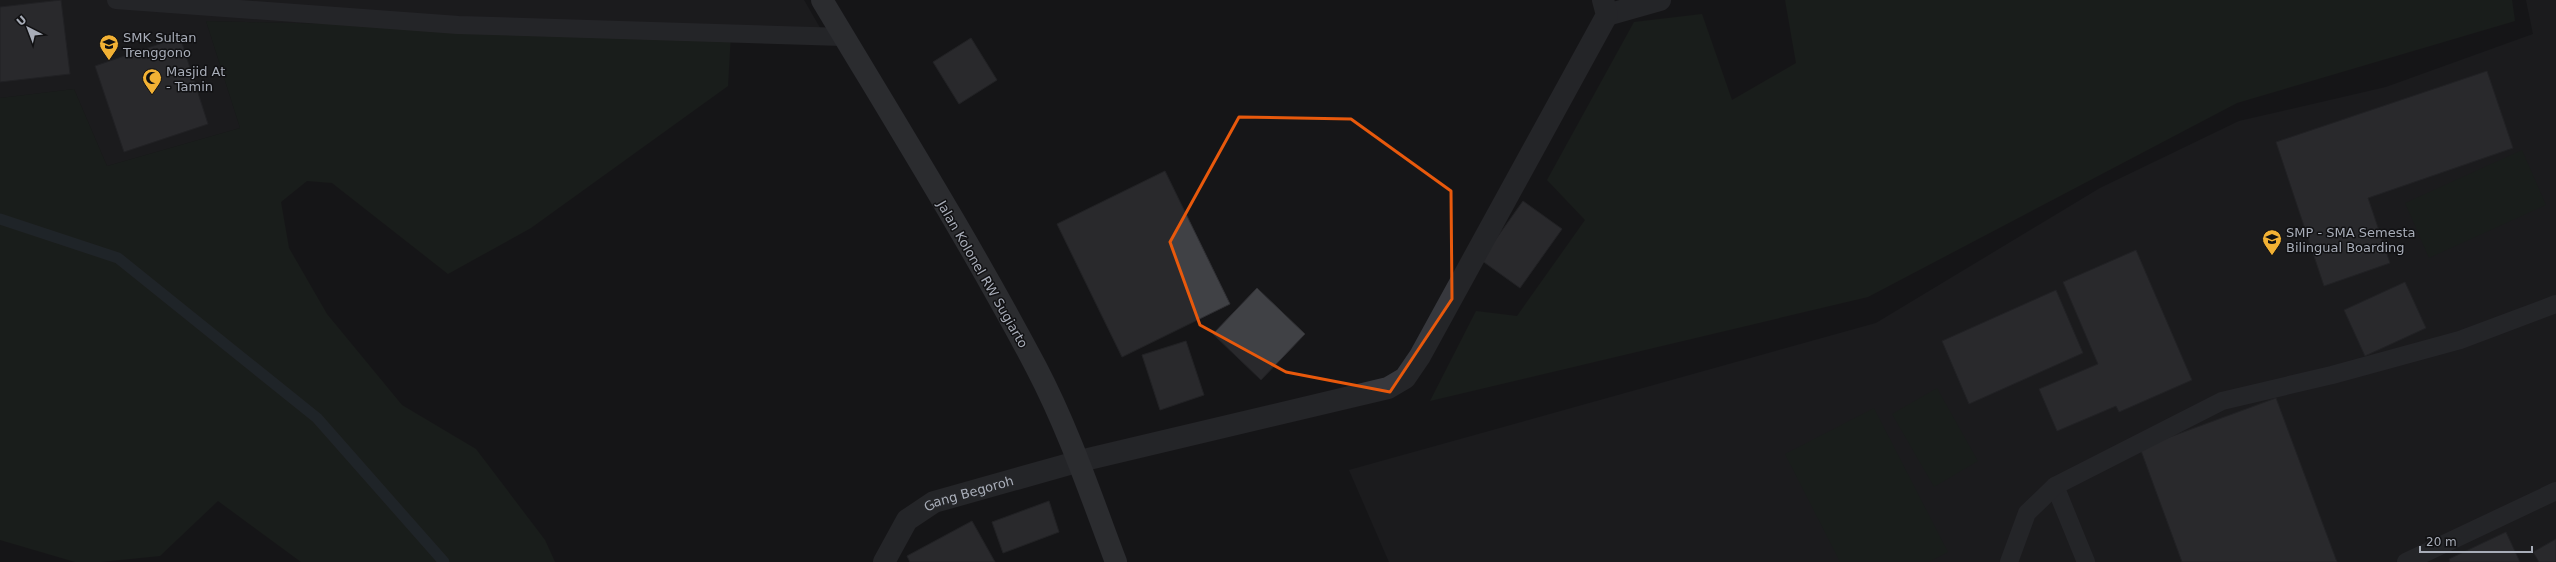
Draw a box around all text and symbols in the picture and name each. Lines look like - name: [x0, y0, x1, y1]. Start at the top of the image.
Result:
- north arrow: [8, 8, 48, 48]
- text: U: [14, 13, 29, 29]
- place label: SMK Sultan Trenggono: [122, 30, 197, 60]
- school or university icon: SMK Sultan Trenggono: [98, 33, 120, 61]
- place label: Masjid At - Tamin: [166, 64, 225, 94]
- mosque icon: Masjid At - Tamin: [141, 67, 163, 95]
- street label: Jalan Kolonel RW Sugiarto: [934, 197, 1031, 350]
- place label: SMP - SMA Semesta Bilingual Boarding: [2286, 225, 2416, 255]
- school or university icon: SMP - SMA Semesta Bilingual Boarding: [2261, 228, 2283, 256]
- street label: Gang Begoroh: [921, 473, 1015, 515]
- scale bar: [2420, 528, 2532, 554]
- text: 20 m: [2426, 535, 2457, 549]

